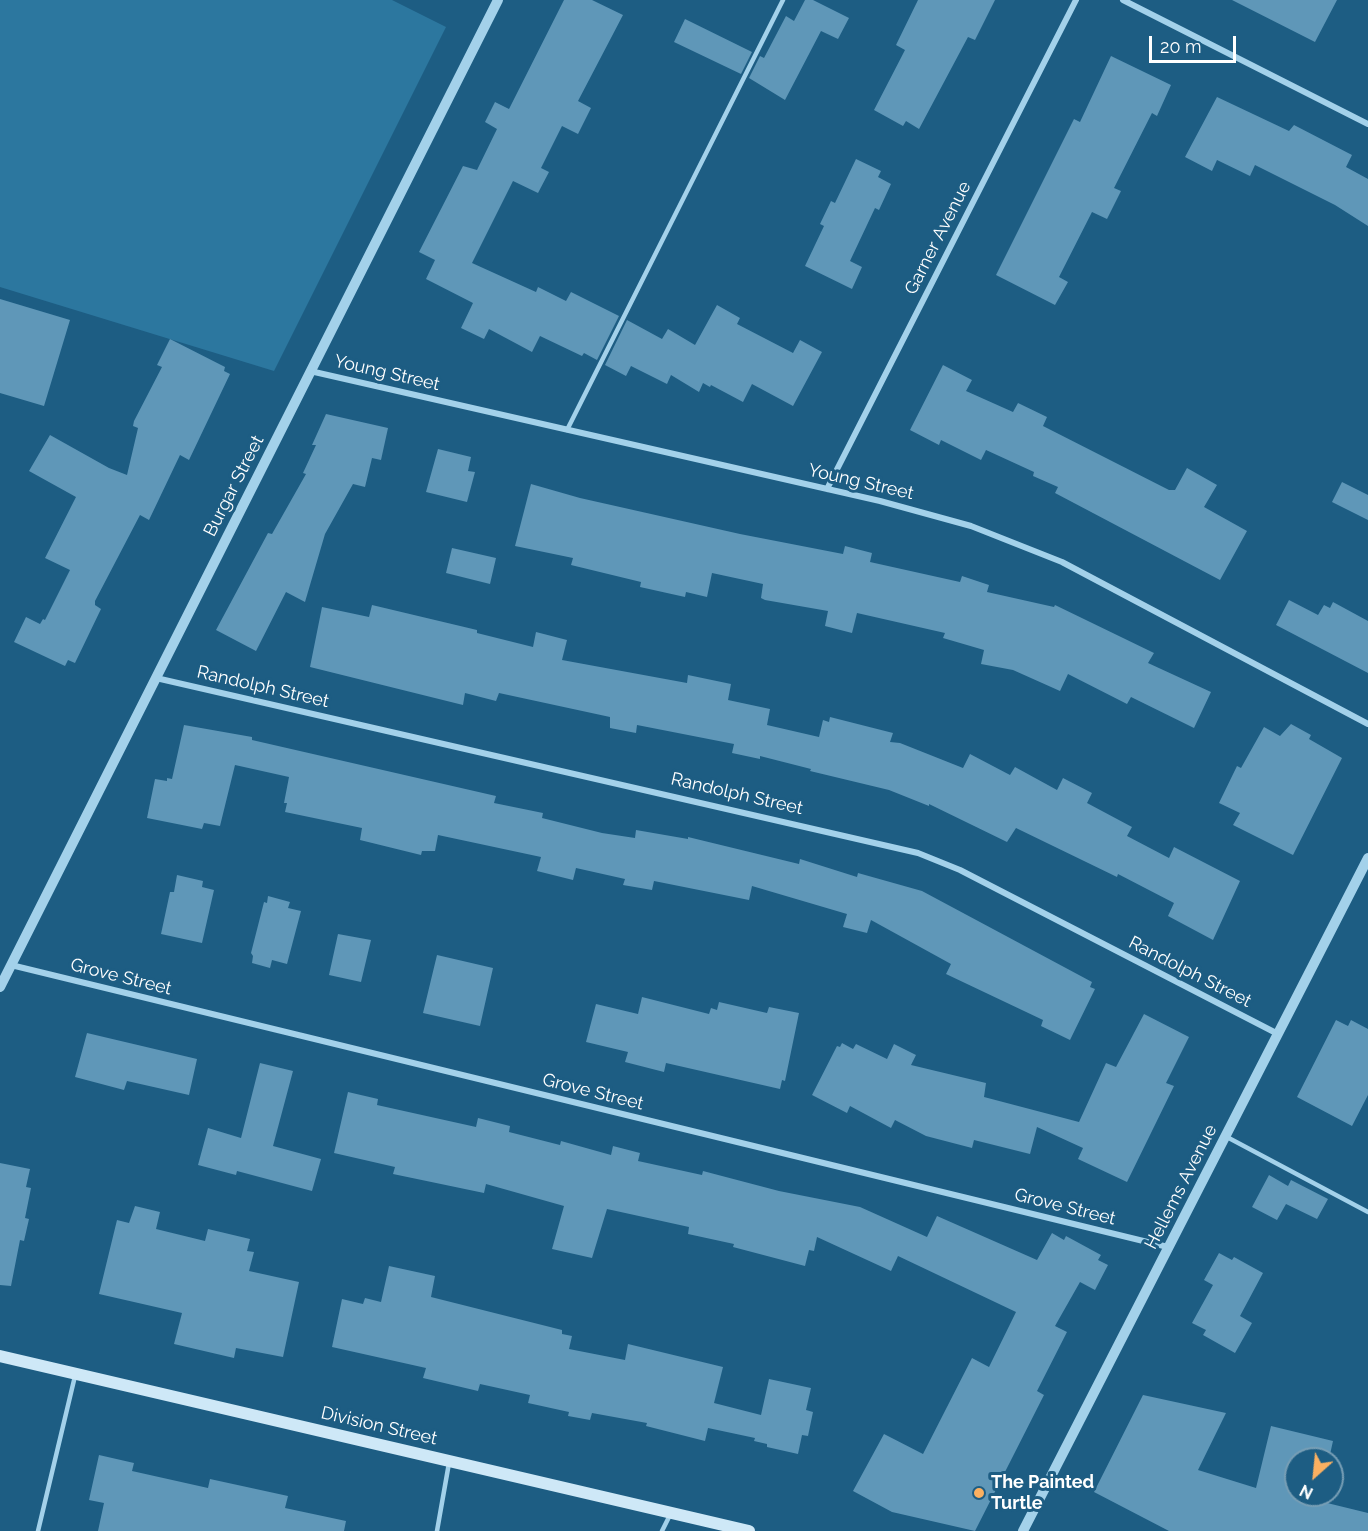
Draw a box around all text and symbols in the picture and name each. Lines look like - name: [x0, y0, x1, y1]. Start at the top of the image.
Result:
- scale bar: [1152, 24, 1239, 62]
- text: 20 m: [1160, 36, 1202, 57]
- street label: Garner Avenue: [900, 178, 976, 298]
- street label: Young Street: [332, 350, 442, 396]
- street label: Burgar Street: [199, 432, 269, 540]
- street label: Young Street: [806, 459, 916, 505]
- street label: Randolph Street: [195, 661, 331, 713]
- street label: Randolph Street: [669, 768, 805, 820]
- street label: Randolph Street: [1125, 932, 1255, 1012]
- street label: Grove Street: [68, 954, 174, 1000]
- street label: Grove Street: [540, 1069, 646, 1115]
- street label: Hellems Avenue: [1140, 1121, 1222, 1253]
- street label: Grove Street: [1012, 1184, 1118, 1230]
- street label: Division Street: [319, 1402, 439, 1450]
- north arrow: [1284, 1447, 1344, 1507]
- place label: The Painted Turtle: [991, 1472, 1094, 1514]
- text: N: [1297, 1480, 1316, 1503]
- marker: The Painted Turtle: [972, 1486, 986, 1500]

